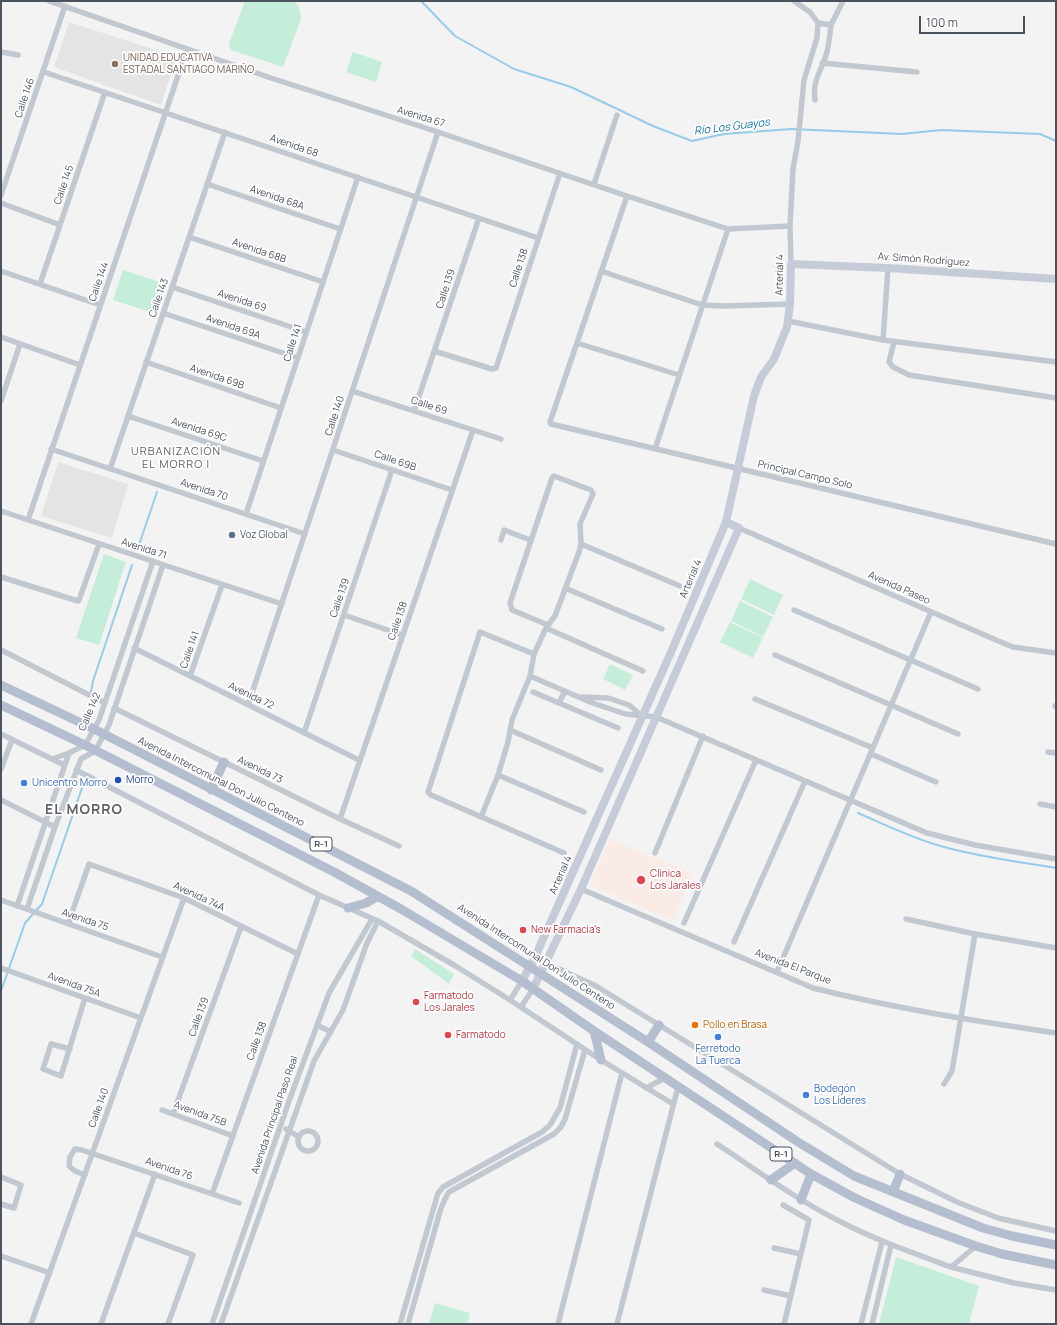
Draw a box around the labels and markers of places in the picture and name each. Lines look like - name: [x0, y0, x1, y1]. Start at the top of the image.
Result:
- place label: UNIDAD EDUCATIVA ESTADAL SANTIAGO MARIÑO: [123, 52, 254, 76]
- marker: UNIDAD EDUCATIVA ESTADAL SANTIAGO MARIÑO: [110, 59, 120, 69]
- place label: Voz Global: [240, 529, 288, 541]
- marker: Voz Global: [227, 530, 237, 540]
- place label: Morro: [126, 774, 153, 786]
- marker: Morro: [113, 775, 123, 785]
- place label: Unicentro Morro: [32, 777, 107, 789]
- marker: Unicentro Morro: [19, 778, 29, 788]
- place label: Clinica Los Jarales: [650, 868, 701, 892]
- marker: Clinica Los Jarales: [635, 874, 647, 886]
- place label: New Farmacia's: [531, 924, 601, 936]
- marker: New Farmacia's: [518, 925, 528, 935]
- place label: Farmatodo Los Jarales: [424, 990, 475, 1014]
- marker: Farmatodo Los Jarales: [411, 997, 421, 1007]
- place label: Pollo en Brasa: [703, 1019, 767, 1031]
- marker: Pollo en Brasa: [690, 1020, 700, 1030]
- place label: Farmatodo: [456, 1029, 506, 1041]
- marker: Farmatodo: [443, 1030, 453, 1040]
- marker: Ferretodo La Tuerca: [713, 1032, 723, 1042]
- place label: Ferretodo La Tuerca: [695, 1043, 741, 1066]
- place label: Bodegón Los Líderes: [814, 1083, 866, 1106]
- marker: Bodegón Los Líderes: [801, 1090, 811, 1100]

